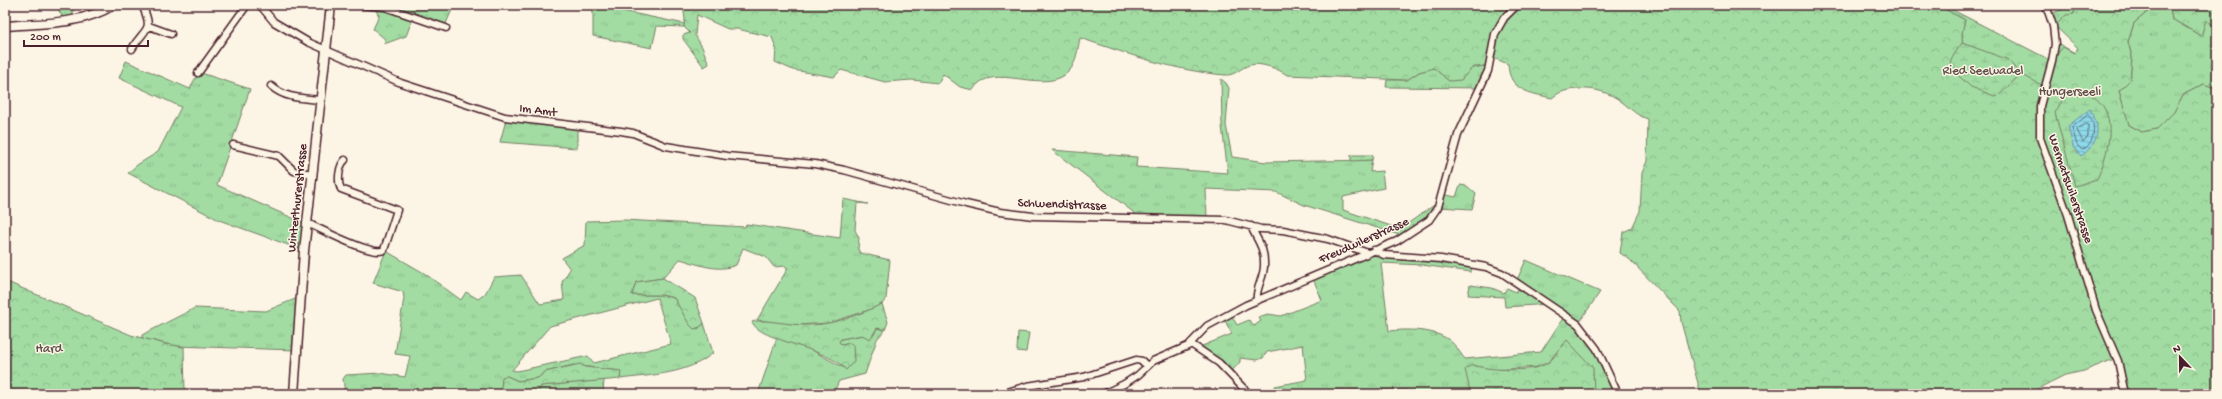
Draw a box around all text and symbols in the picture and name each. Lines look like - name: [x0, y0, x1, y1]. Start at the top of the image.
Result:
- scale bar: [24, 22, 148, 48]
- text: 200 m: [30, 31, 61, 45]
- park label: Ried Seewadel: [1943, 64, 2024, 79]
- park label: Hungerseeli: [2039, 85, 2101, 100]
- street label: Im Amt: [518, 101, 559, 121]
- street label: Wermatswilerstrasse: [2044, 133, 2096, 246]
- street label: Winterthurerstrasse: [285, 143, 311, 253]
- street label: Schwendistrasse: [1017, 196, 1107, 214]
- street label: Freudwilerstrasse: [1316, 214, 1412, 268]
- north arrow: [2160, 337, 2200, 377]
- park label: Hard: [36, 342, 64, 357]
- text: N: [2171, 343, 2183, 356]

